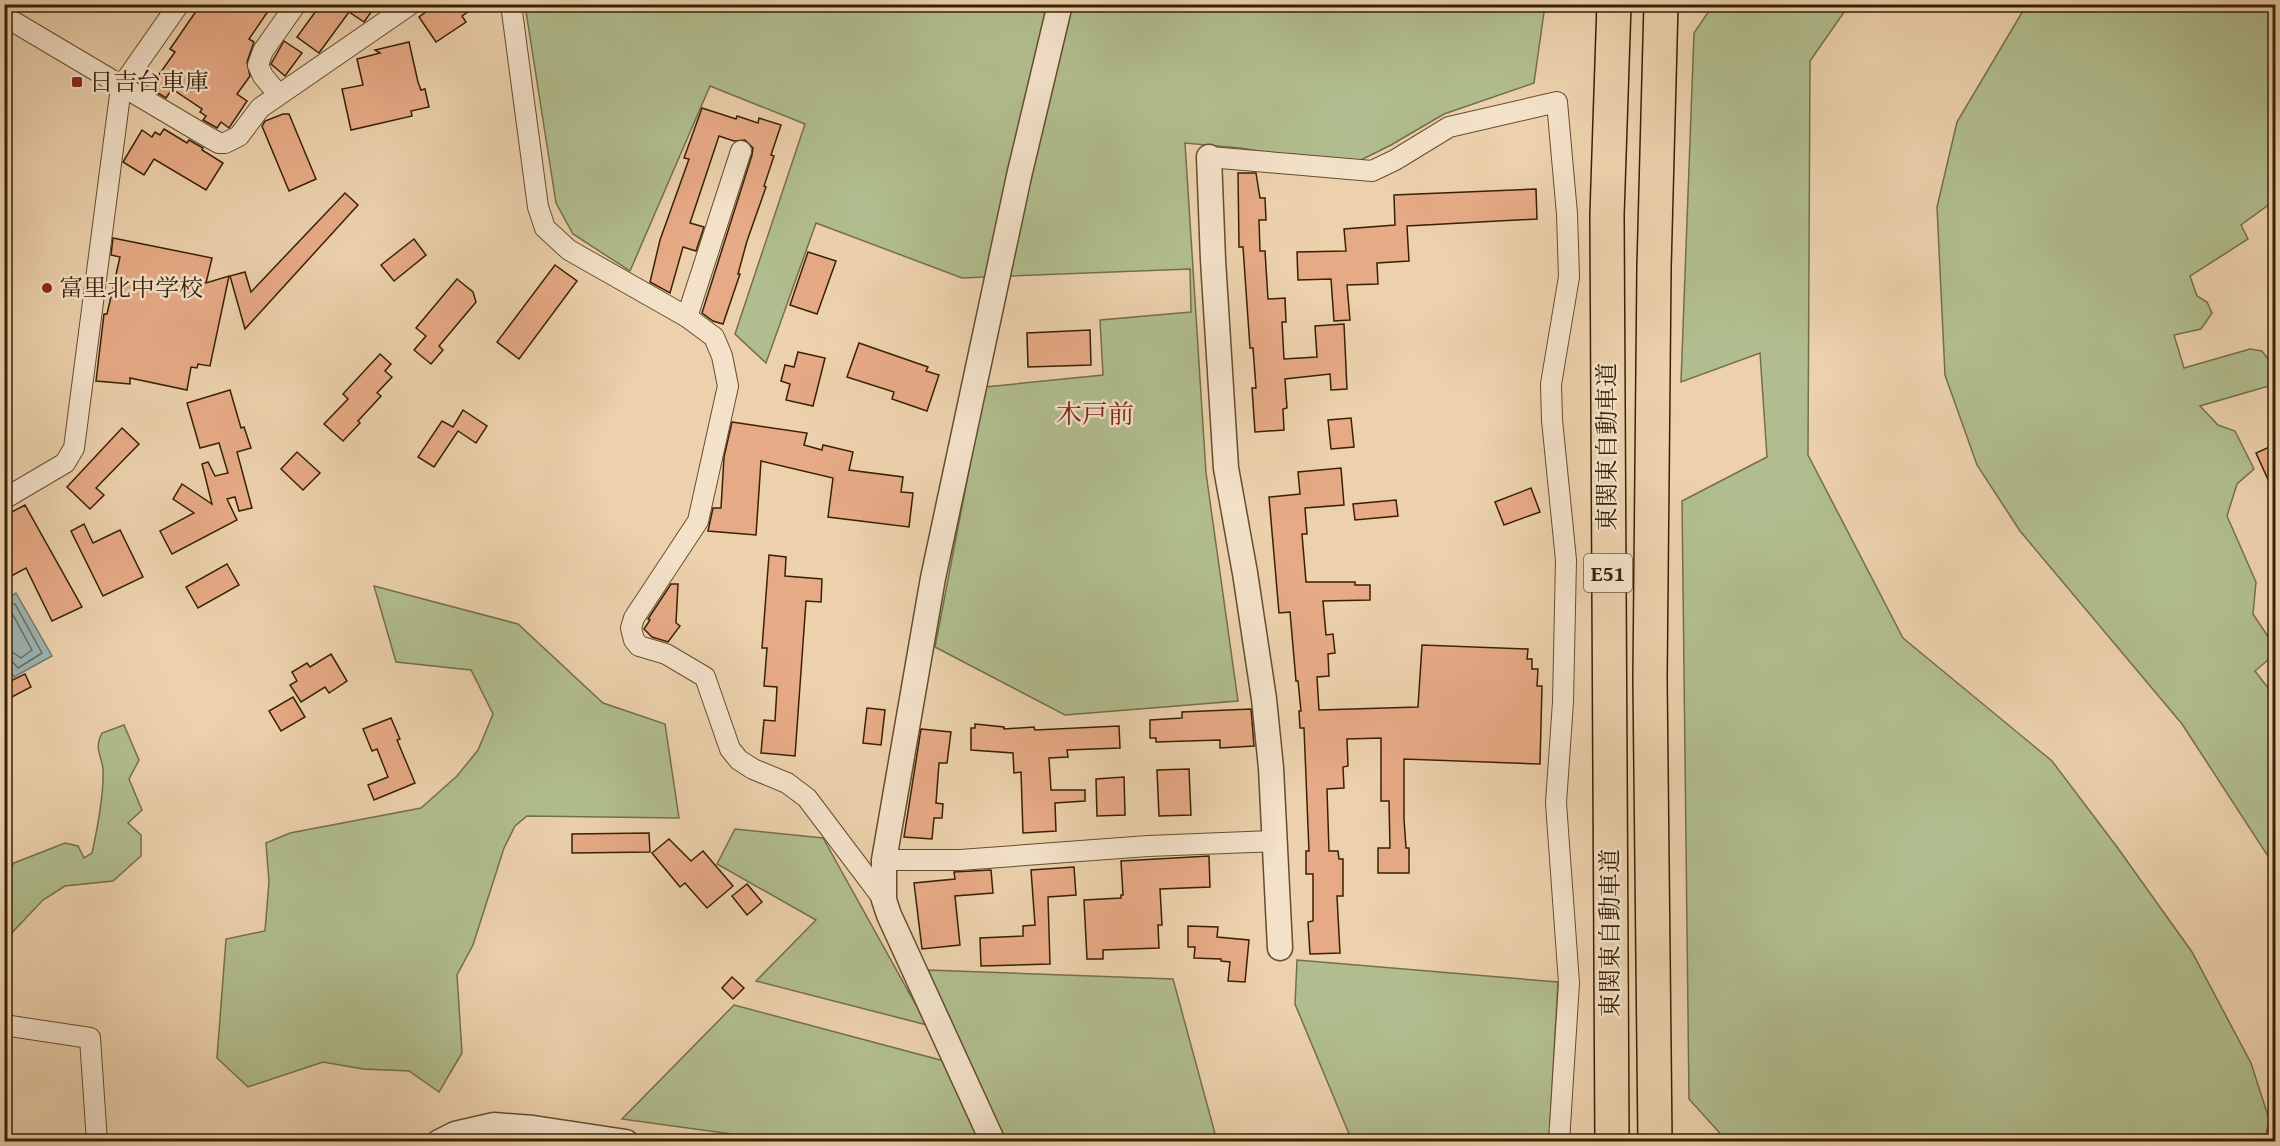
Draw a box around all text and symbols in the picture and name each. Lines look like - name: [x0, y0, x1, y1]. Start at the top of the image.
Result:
- place label: 日吉台車庫: [89, 64, 209, 99]
- marker: 日吉台車庫: [70, 75, 84, 89]
- place label: 富里北中学校: [59, 270, 203, 305]
- marker: 富里北中学校: [40, 281, 54, 295]
- street label: 東関東自動車道: [1589, 363, 1624, 531]
- district label: 木戸前: [1056, 394, 1134, 433]
- road number: E51: [1584, 554, 1632, 592]
- street label: 東関東自動車道: [1592, 849, 1627, 1017]

